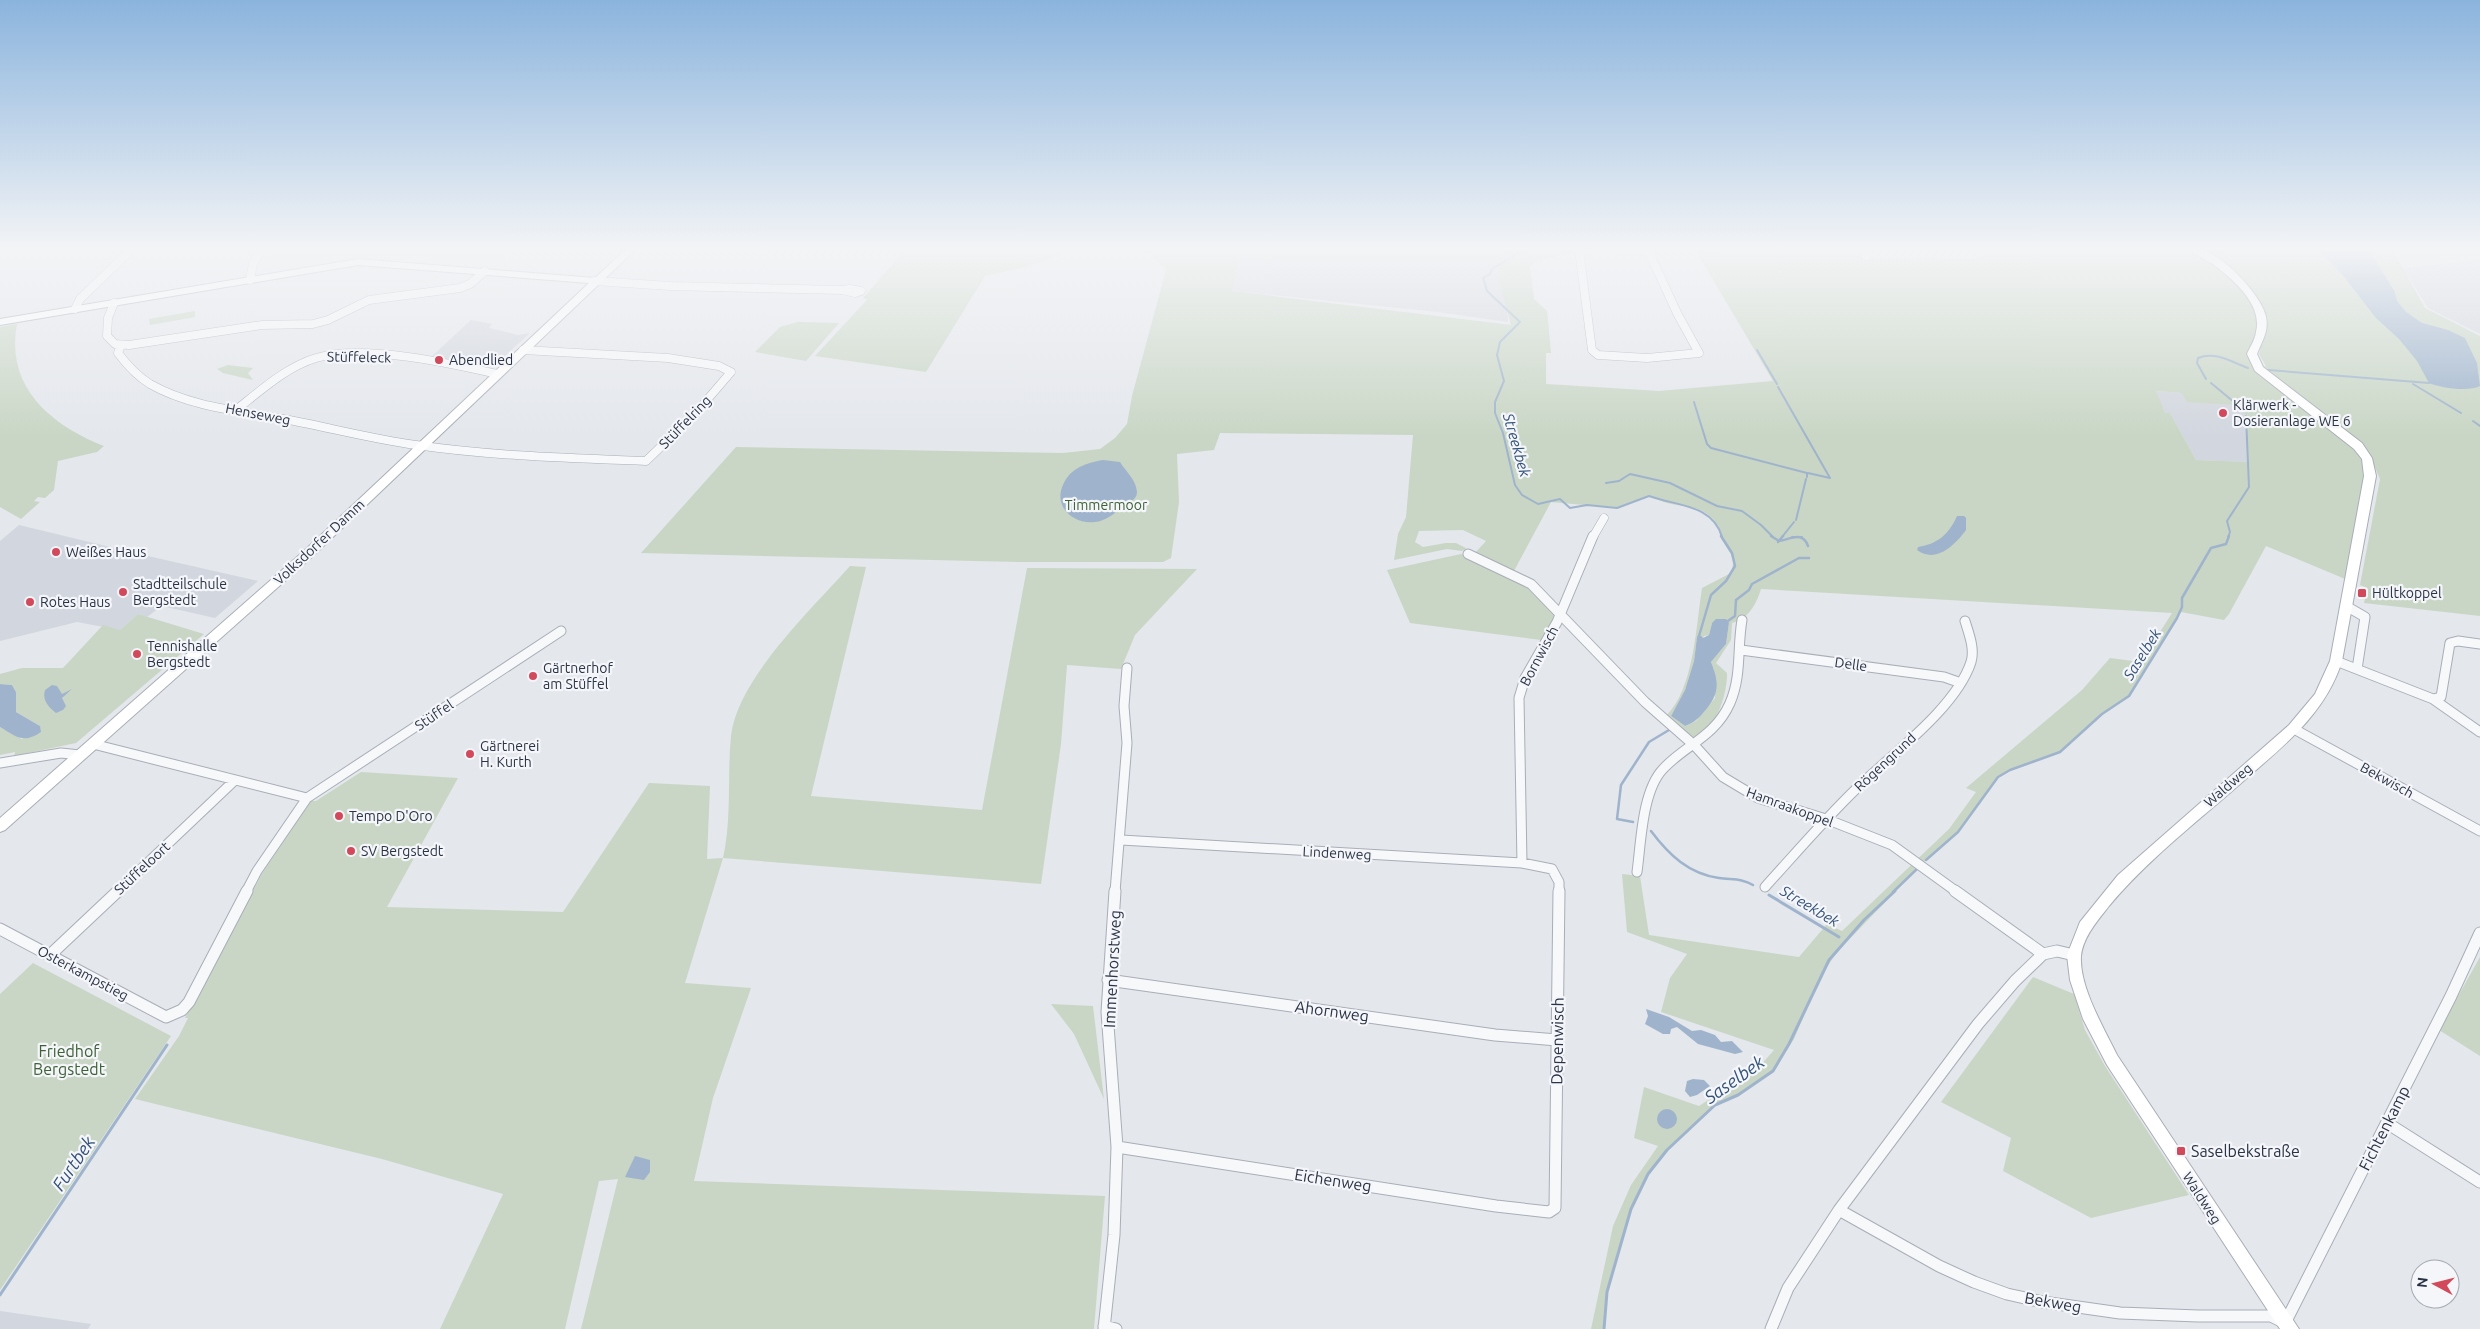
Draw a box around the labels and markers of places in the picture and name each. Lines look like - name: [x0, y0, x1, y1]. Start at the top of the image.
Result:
- place label: Abendlied: [449, 352, 513, 368]
- marker: Abendlied: [433, 354, 445, 366]
- place label: Klärwerk - Dosieranlage WE 6: [2233, 397, 2351, 429]
- marker: Klärwerk - Dosieranlage WE 6: [2217, 407, 2229, 419]
- place label: Weißes Haus: [66, 544, 146, 560]
- marker: Weißes Haus: [50, 546, 62, 558]
- place label: Stadtteilschule Bergstedt: [133, 576, 227, 608]
- place label: Hültkoppel: [2372, 585, 2442, 601]
- marker: Stadtteilschule Bergstedt: [117, 586, 129, 598]
- marker: Hültkoppel: [2356, 587, 2368, 599]
- place label: Rotes Haus: [40, 594, 110, 610]
- marker: Rotes Haus: [24, 596, 36, 608]
- place label: Tennishalle Bergstedt: [147, 638, 218, 670]
- marker: Tennishalle Bergstedt: [131, 648, 143, 660]
- place label: Gärtnerhof am Stüffel: [543, 660, 613, 692]
- marker: Gärtnerhof am Stüffel: [527, 670, 539, 682]
- place label: Gärtnerei H. Kurth: [480, 738, 539, 770]
- marker: Gärtnerei H. Kurth: [464, 748, 476, 760]
- place label: Tempo D'Oro: [349, 808, 433, 824]
- marker: Tempo D'Oro: [333, 810, 345, 822]
- place label: SV Bergstedt: [361, 843, 444, 859]
- marker: SV Bergstedt: [345, 845, 357, 857]
- place label: Saselbekstraße: [2191, 1142, 2300, 1160]
- marker: Saselbekstraße: [2175, 1145, 2187, 1157]

